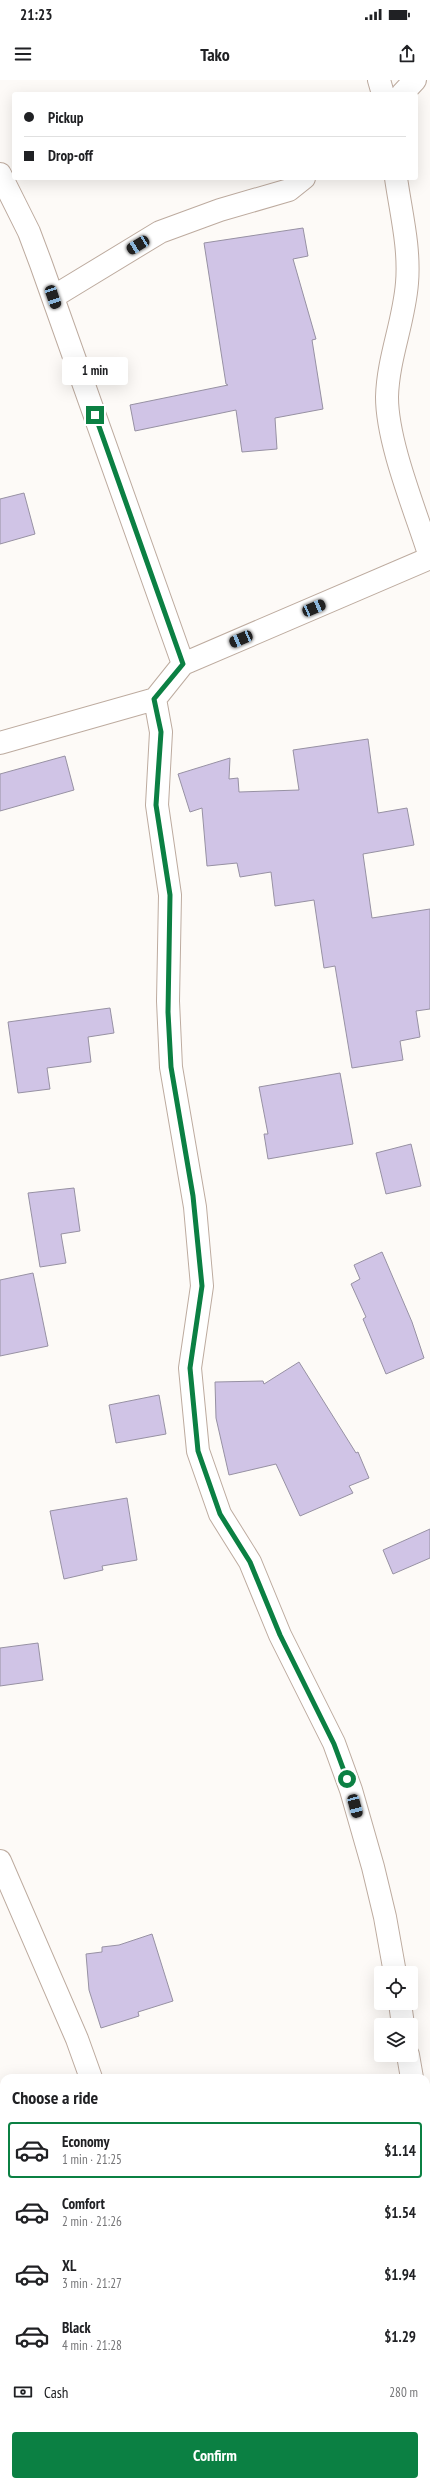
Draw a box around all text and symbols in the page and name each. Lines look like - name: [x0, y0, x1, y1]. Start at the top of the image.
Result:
- text: 21:23: [20, 5, 52, 24]
- icon: menu: [12, 43, 34, 65]
- text: Tako: [200, 43, 230, 66]
- icon: share: [396, 43, 418, 65]
- text: Pickup: [48, 108, 83, 127]
- text: Drop-off: [48, 146, 93, 165]
- car: [125, 234, 151, 256]
- car: [43, 284, 63, 310]
- callout: 1 min: [62, 357, 128, 385]
- text: 1 min: [82, 362, 108, 379]
- route end: [86, 406, 104, 424]
- car: [301, 598, 327, 618]
- car: [228, 629, 254, 649]
- route start: [338, 1770, 356, 1788]
- car: [346, 1793, 364, 1819]
- map controls: [374, 1966, 418, 2062]
- button: locate: [374, 1966, 418, 2010]
- button: layers: [374, 2018, 418, 2062]
- text: Choose a ride: [12, 2086, 98, 2109]
- icon: car: [14, 2132, 50, 2168]
- text: Economy: [62, 2132, 110, 2151]
- text: $1.14: [384, 2141, 416, 2160]
- text: 1 min · 21:25: [62, 2151, 122, 2168]
- icon: car: [14, 2194, 50, 2230]
- text: Comfort: [62, 2194, 105, 2213]
- text: $1.54: [384, 2203, 416, 2222]
- text: 2 min · 21:26: [62, 2213, 122, 2230]
- icon: car: [14, 2256, 50, 2292]
- text: XL: [62, 2256, 76, 2275]
- text: $1.94: [384, 2265, 416, 2284]
- text: 3 min · 21:27: [62, 2275, 122, 2292]
- icon: car: [14, 2318, 50, 2354]
- text: Black: [62, 2318, 91, 2337]
- text: $1.29: [384, 2327, 416, 2346]
- text: 4 min · 21:28: [62, 2337, 122, 2354]
- icon: cash: [12, 2381, 34, 2403]
- text: Cash: [44, 2383, 68, 2402]
- text: 280 m: [389, 2384, 418, 2401]
- button: Confirm: [12, 2432, 418, 2478]

